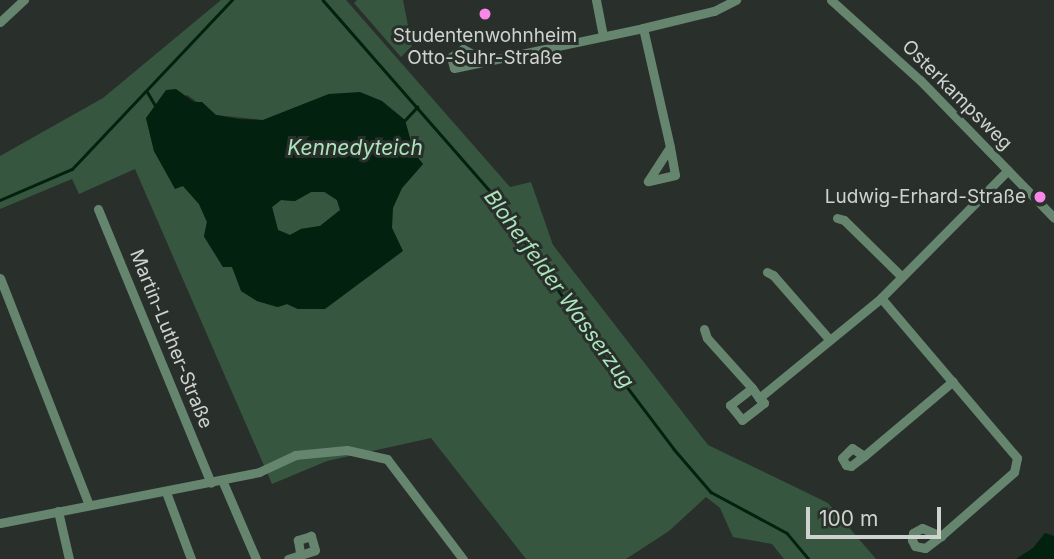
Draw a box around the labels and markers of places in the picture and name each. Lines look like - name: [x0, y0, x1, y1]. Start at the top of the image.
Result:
- marker: Studentenwohnheim Otto-Suhr-Straße: [477, 6, 493, 22]
- place label: Studentenwohnheim Otto-Suhr-Straße: [393, 25, 577, 69]
- place label: Ludwig-Erhard-Straße: [825, 186, 1026, 208]
- marker: Ludwig-Erhard-Straße: [1032, 189, 1048, 205]

